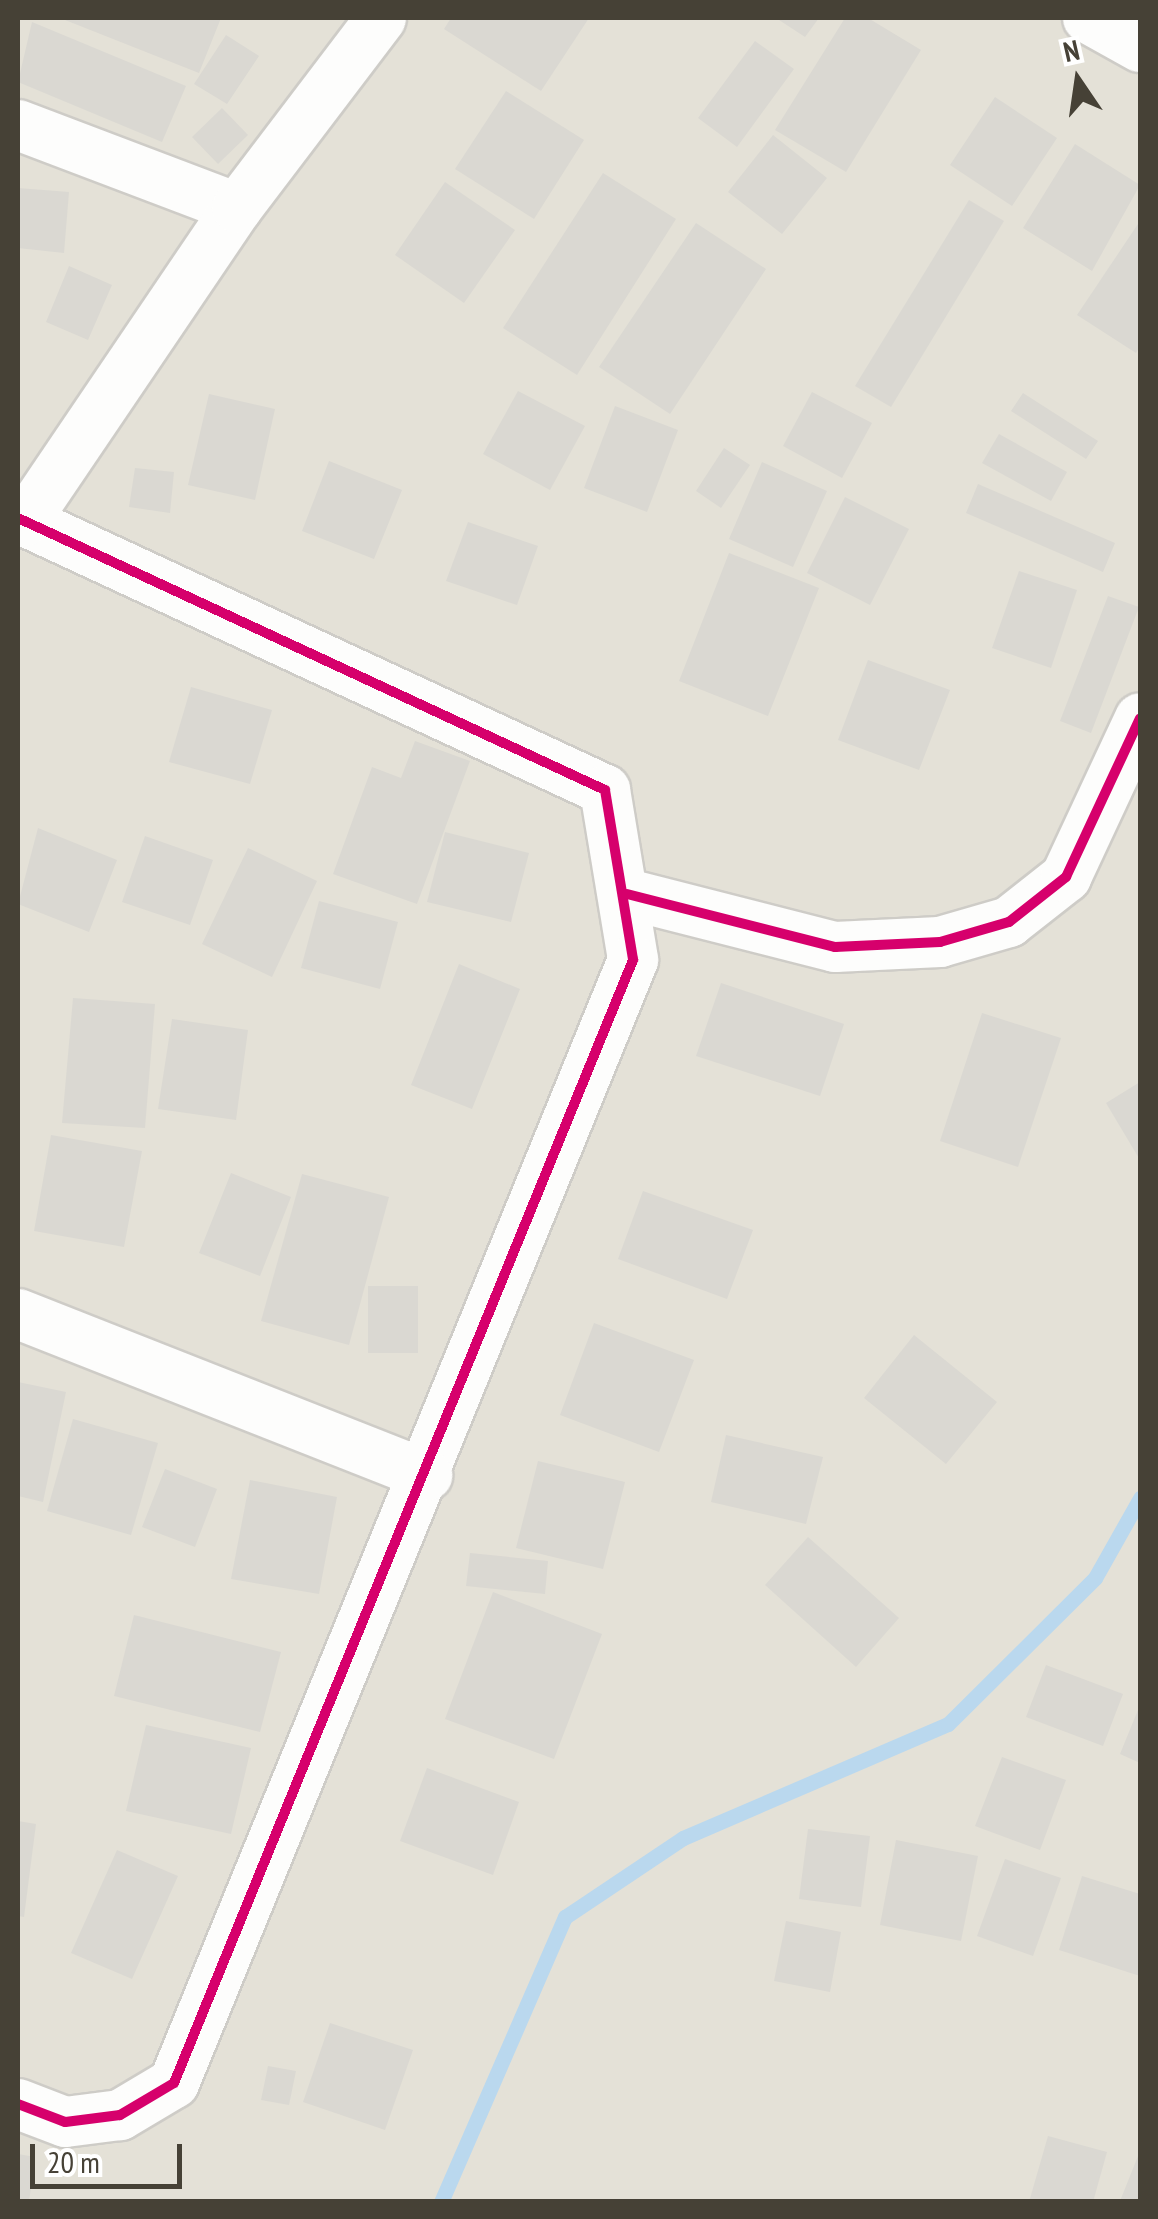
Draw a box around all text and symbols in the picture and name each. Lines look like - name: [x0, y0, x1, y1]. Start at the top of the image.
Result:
- north arrow: [1028, 30, 1128, 130]
- text: N: [1060, 31, 1083, 70]
- scale bar: [35, 2124, 188, 2186]
- text: 20 m: [47, 2142, 100, 2181]

